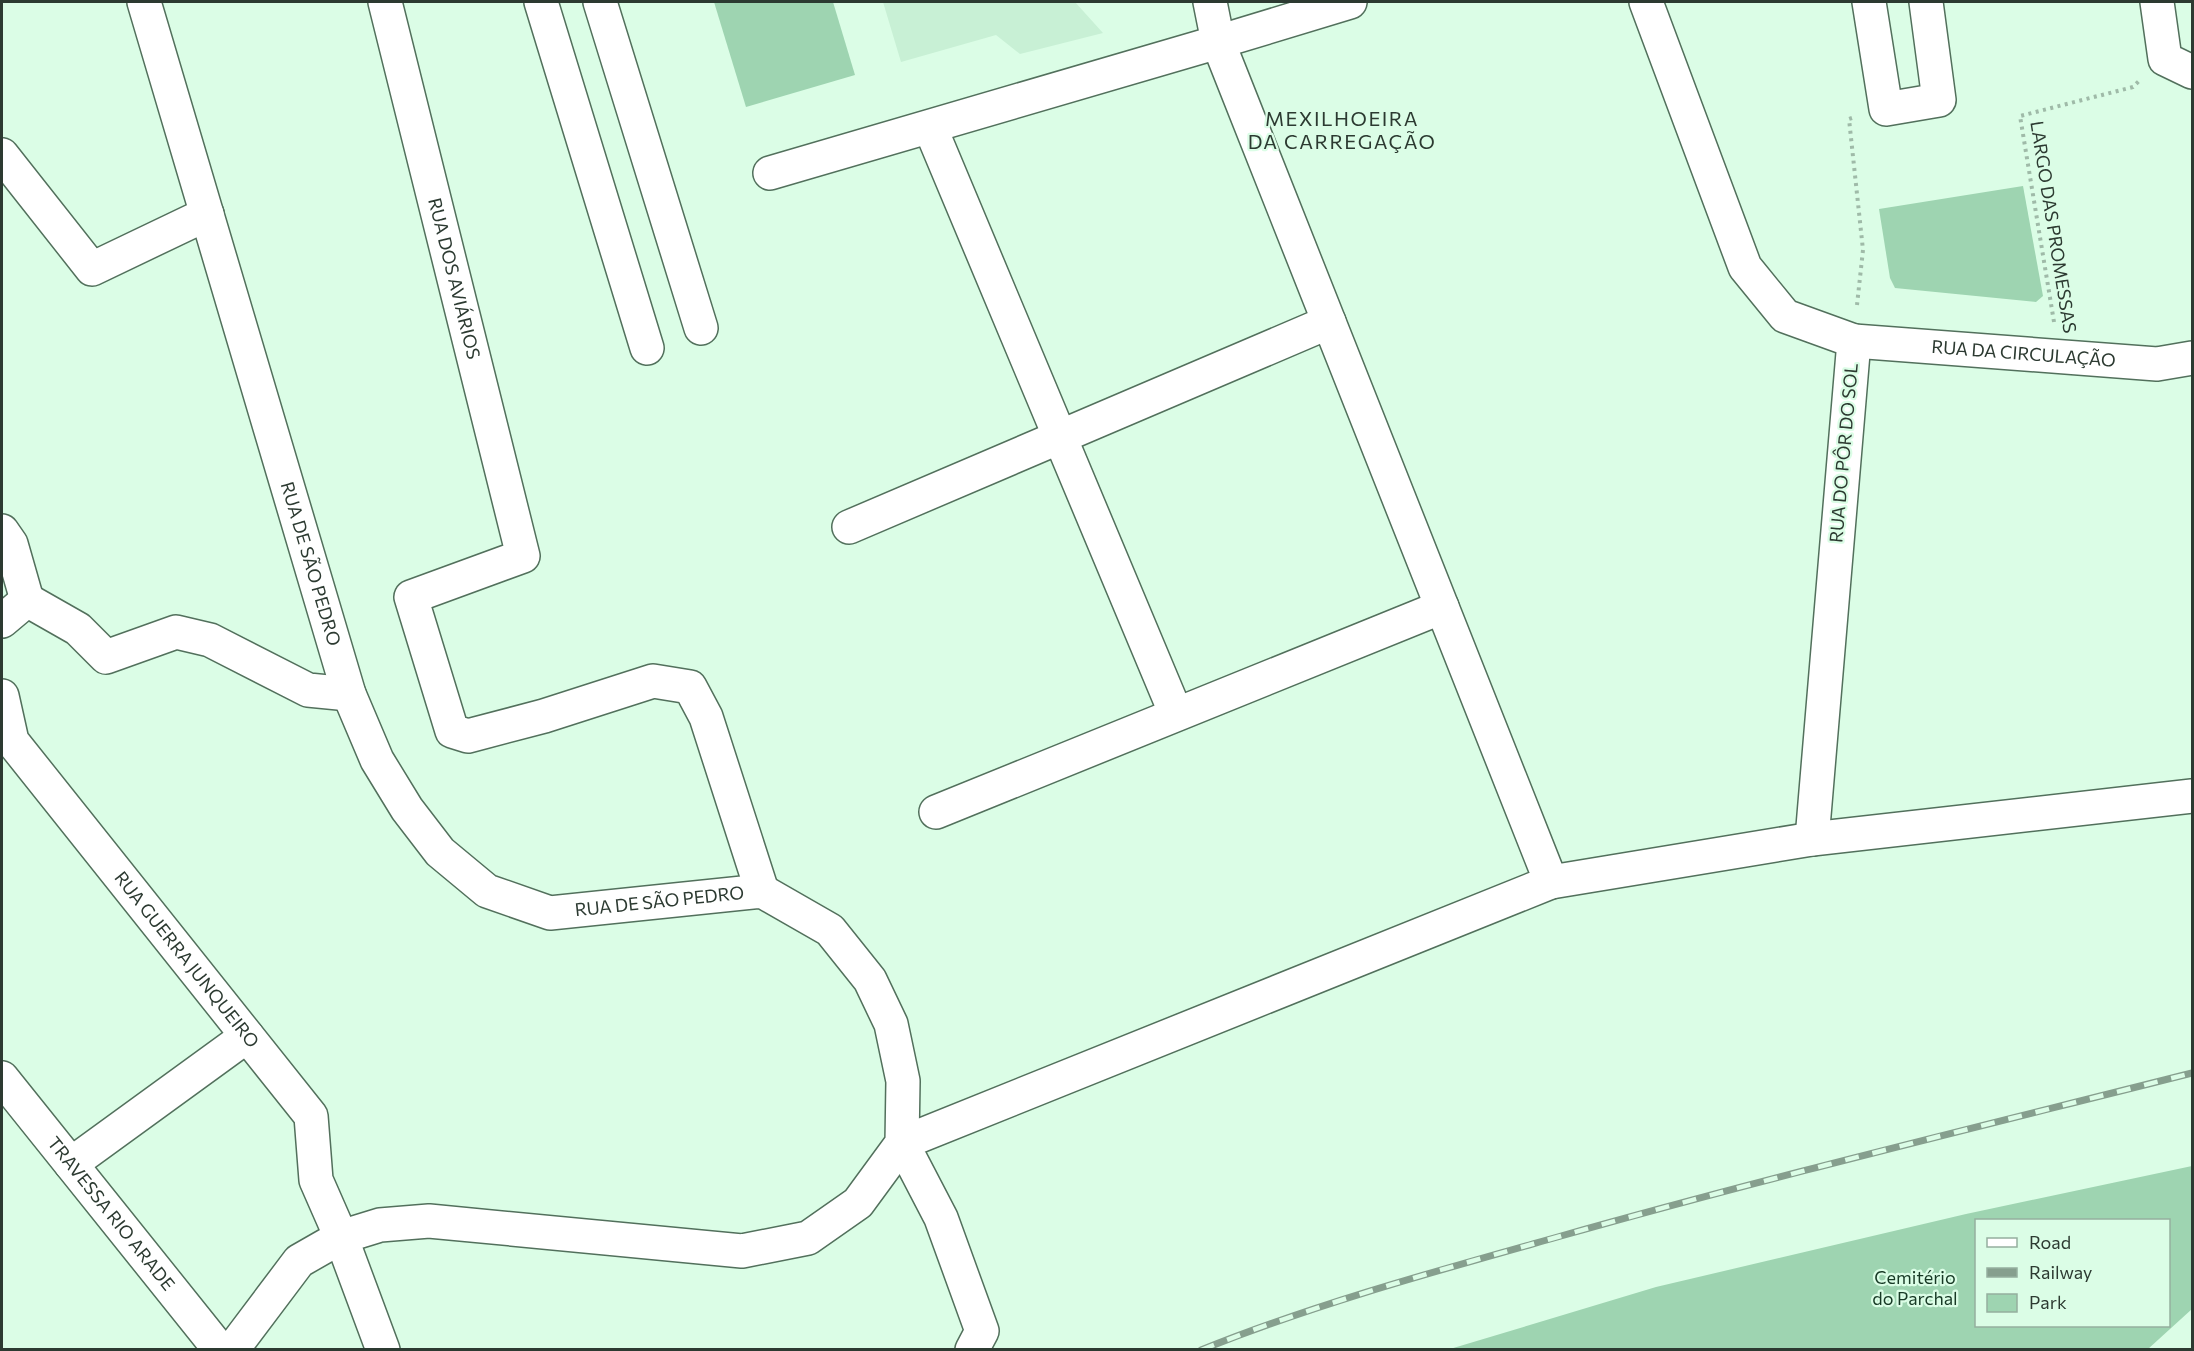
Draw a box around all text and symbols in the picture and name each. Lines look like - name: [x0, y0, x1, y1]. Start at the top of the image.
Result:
- district label: MEXILHOEIRA DA CARREGAÇÃO: [1248, 106, 1436, 153]
- street label: LARGO DAS PROMESSAS: [2026, 119, 2082, 334]
- street label: RUA DOS AVIÁRIOS: [424, 195, 486, 361]
- street label: RUA DA CIRCULAÇÃO: [1931, 335, 2116, 371]
- street label: RUA DO PÔR DO SOL: [1824, 362, 1862, 544]
- street label: RUA DE SÃO PEDRO: [277, 479, 346, 648]
- street label: RUA GUERRA JUNQUEIRO: [110, 867, 264, 1052]
- street label: RUA DE SÃO PEDRO: [574, 881, 745, 920]
- street label: TRAVESSA RIO ARADE: [43, 1132, 180, 1295]
- legend: [1975, 1219, 2170, 1327]
- text: Road: [2029, 1231, 2071, 1253]
- text: Railway: [2029, 1261, 2092, 1283]
- park label: Cemitério do Parchal: [1872, 1266, 1958, 1309]
- text: Park: [2029, 1291, 2067, 1313]

